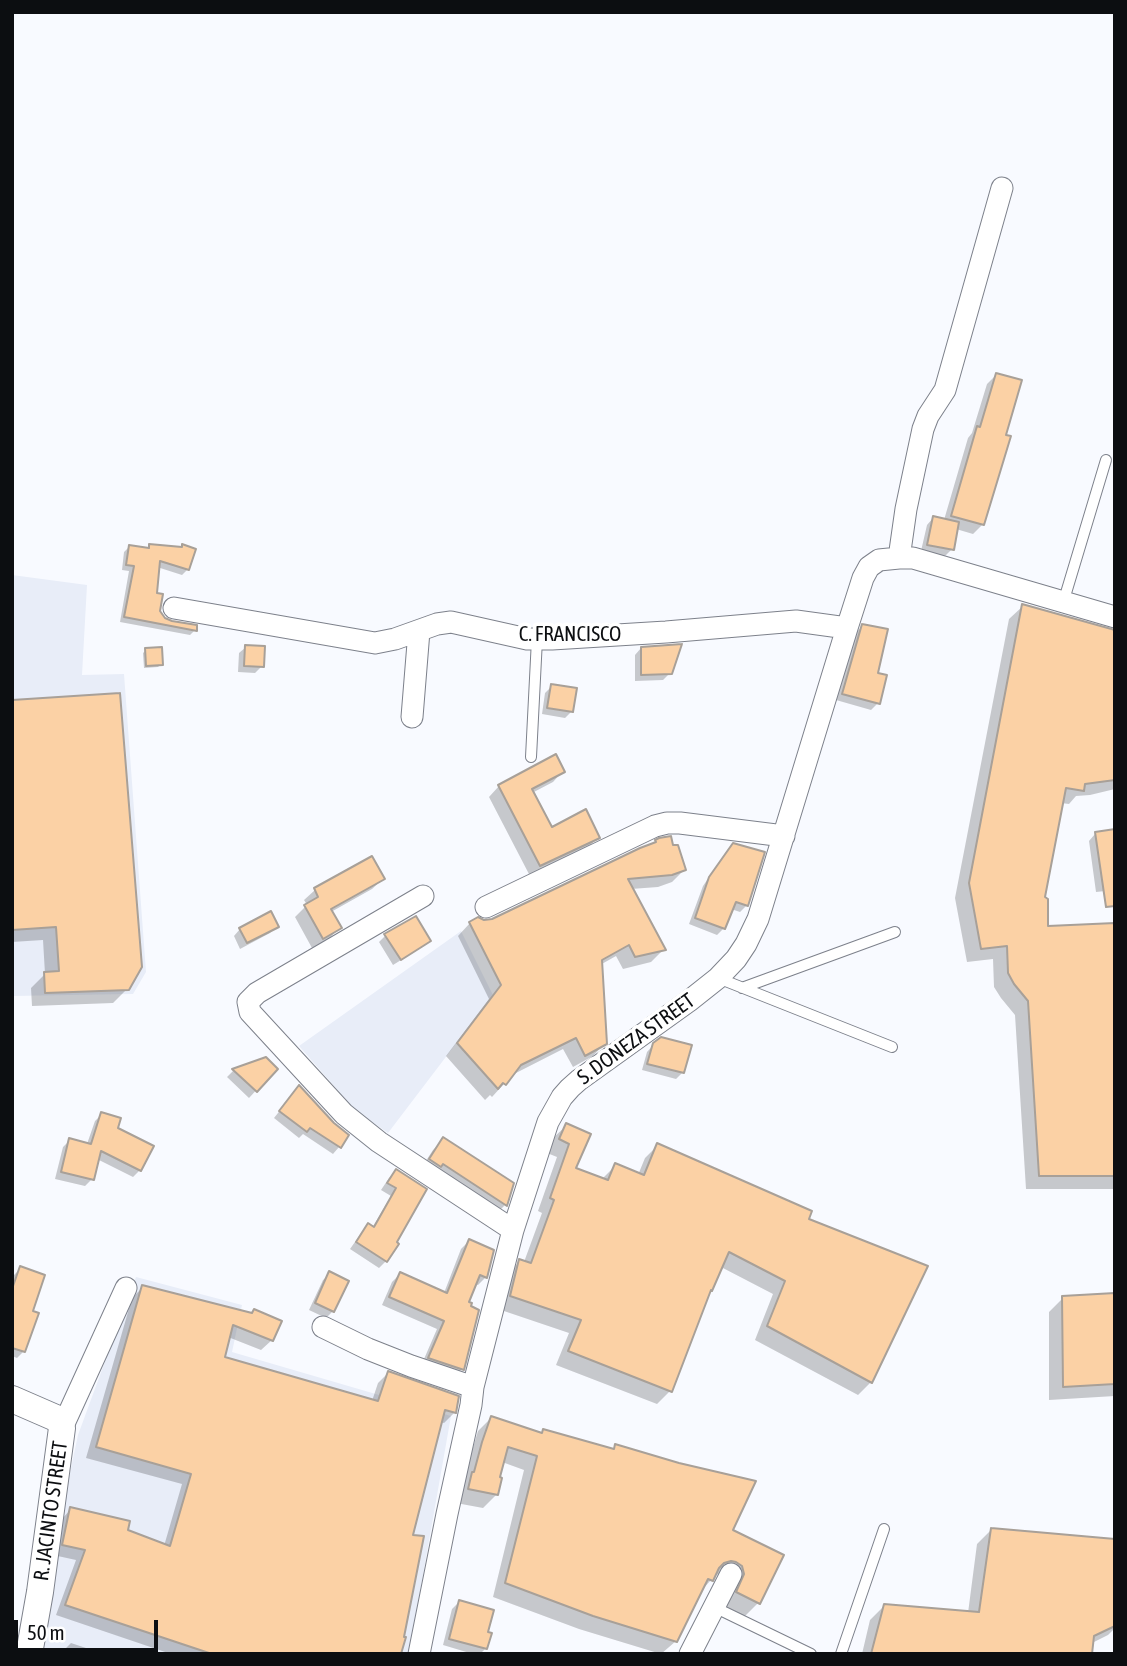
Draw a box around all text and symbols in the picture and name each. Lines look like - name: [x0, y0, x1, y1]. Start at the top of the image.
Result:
- street label: C. FRANCISCO: [519, 621, 621, 647]
- street label: S. DONEZA STREET: [572, 988, 700, 1090]
- street label: R. JACINTO STREET: [29, 1439, 73, 1583]
- scale bar: [18, 1606, 161, 1650]
- text: 50 m: [27, 1620, 65, 1644]

